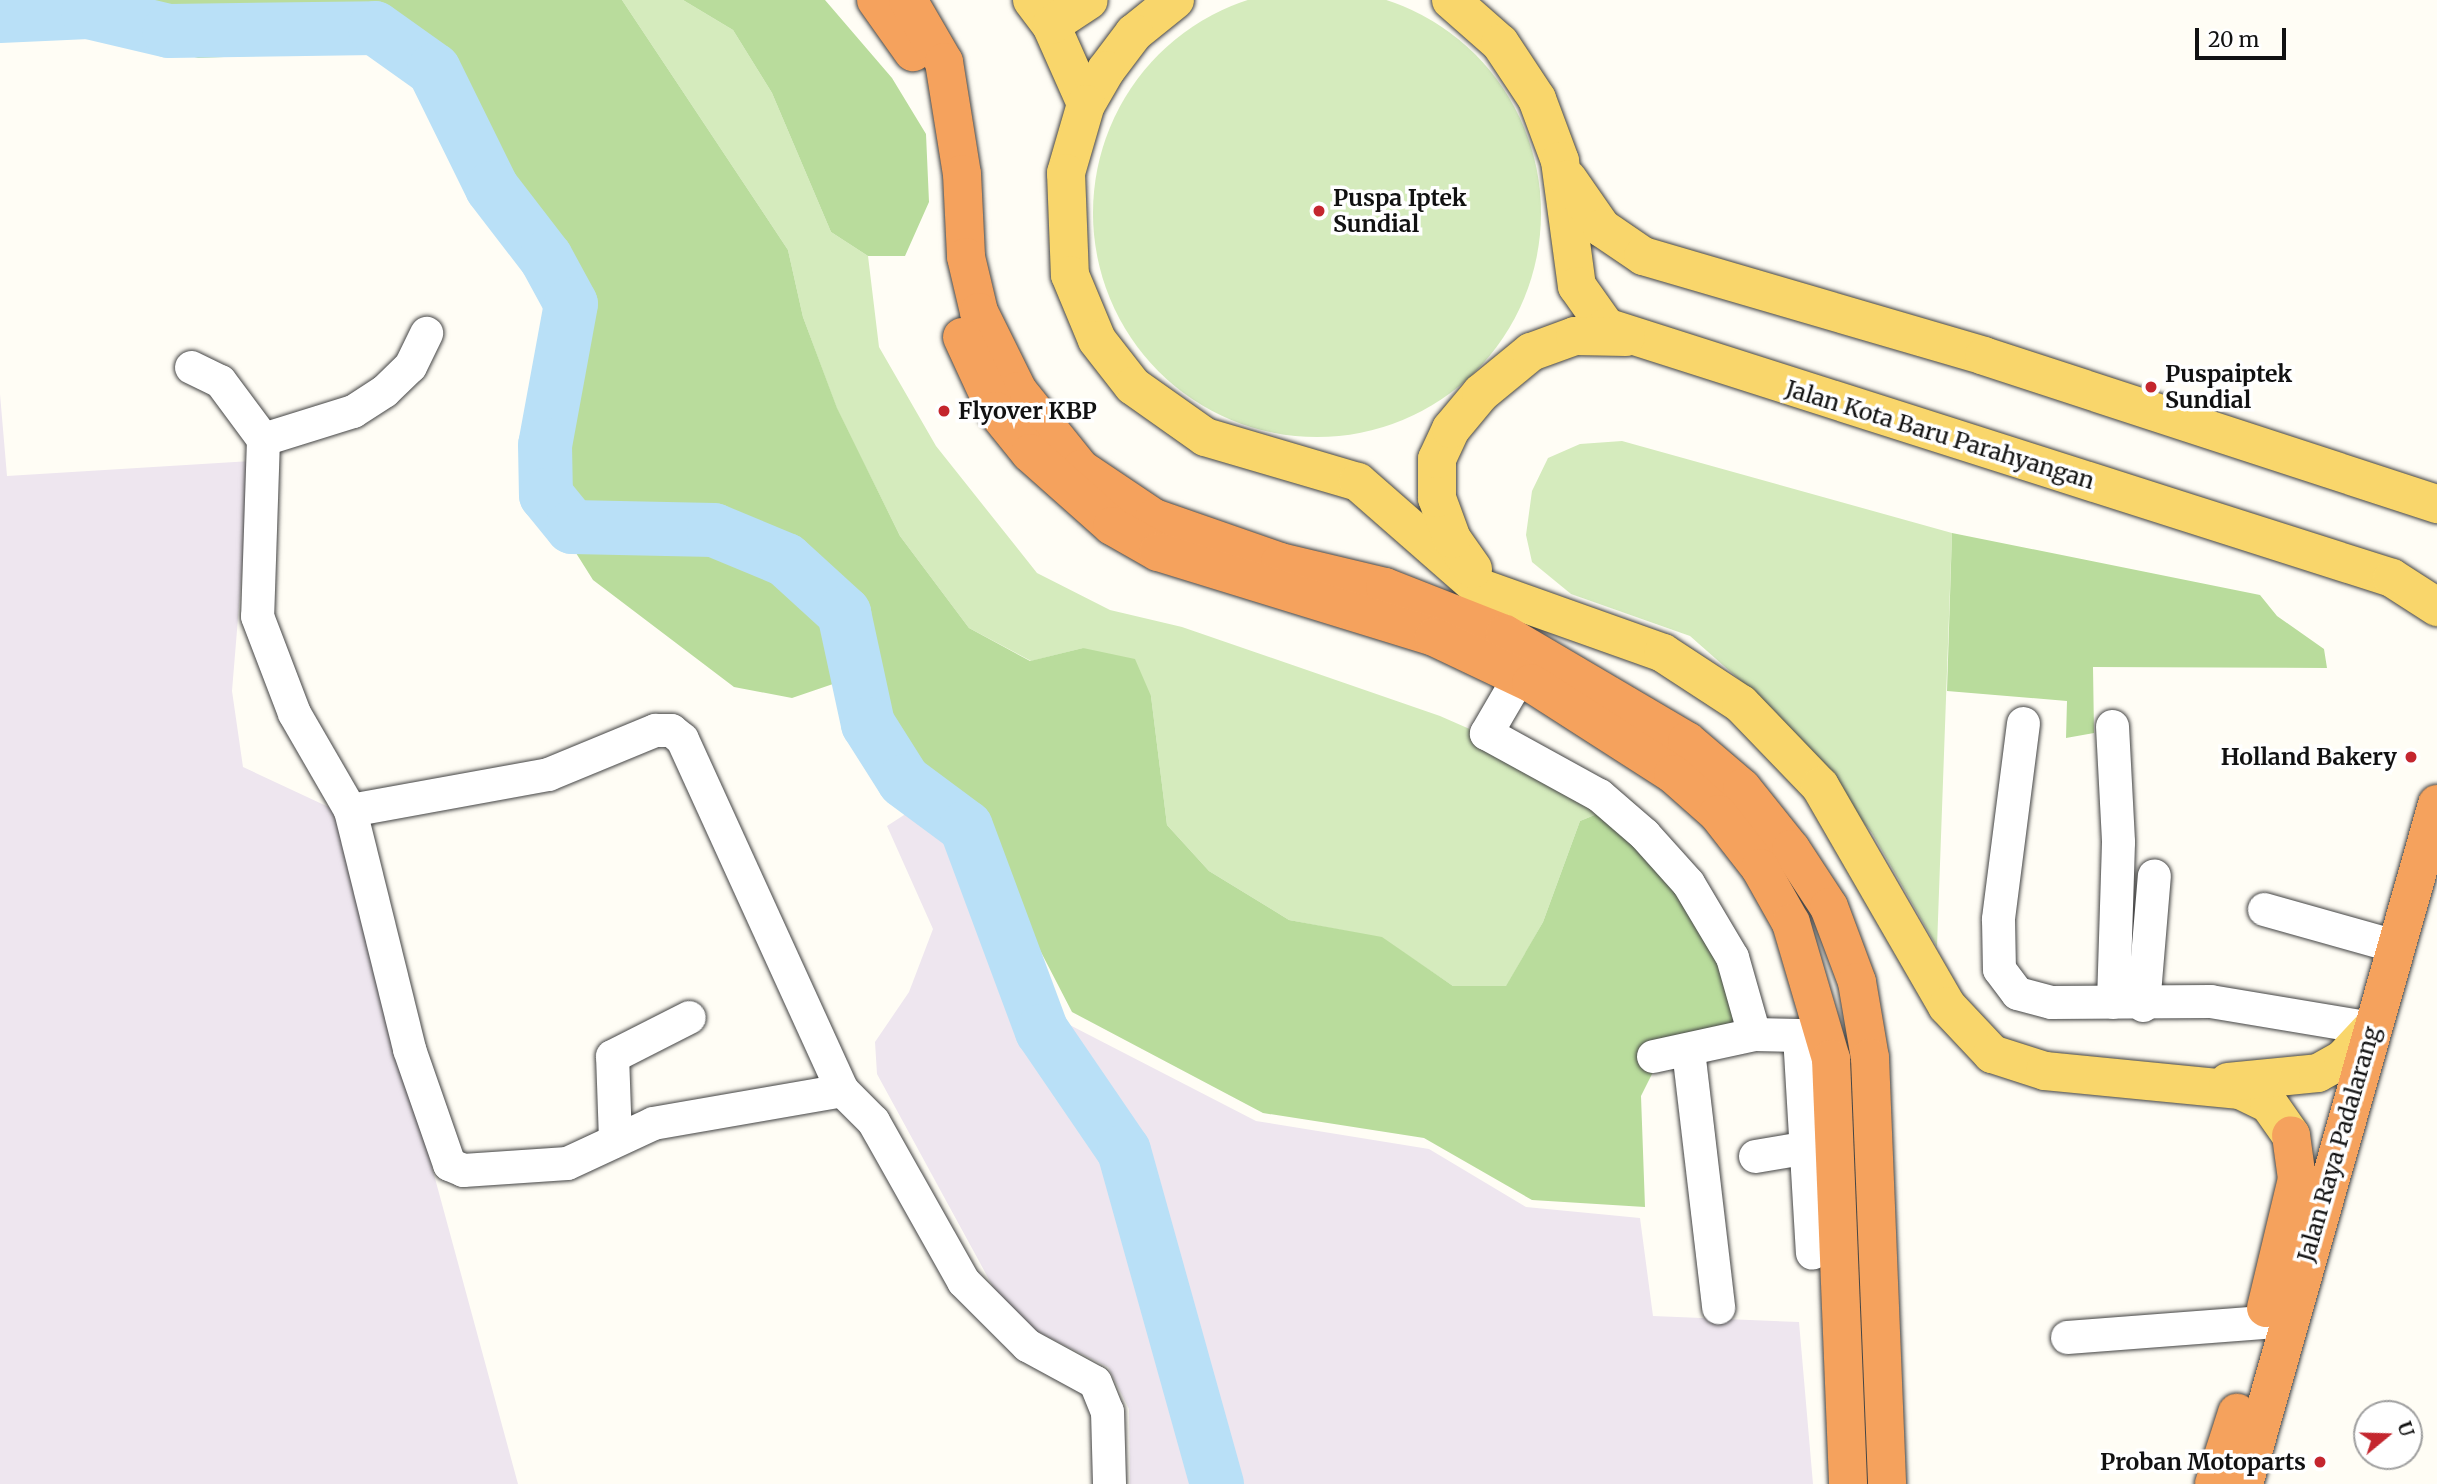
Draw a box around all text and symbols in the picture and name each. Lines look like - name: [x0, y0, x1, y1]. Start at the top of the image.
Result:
- scale bar: [2199, 14, 2290, 58]
- text: 20 m: [2208, 26, 2259, 53]
- place label: Puspa Iptek Sundial: [1333, 184, 1467, 238]
- marker: Puspa Iptek Sundial: [1311, 203, 1327, 219]
- place label: Puspaiptek Sundial: [2165, 360, 2292, 414]
- street label: Jalan Kota Baru Parahyangan: [1782, 375, 2098, 495]
- marker: Puspaiptek Sundial: [2143, 379, 2159, 395]
- place label: Flyover KBP: [958, 397, 1097, 425]
- marker: Flyover KBP: [936, 403, 952, 419]
- place label: Holland Bakery: [2221, 743, 2397, 771]
- marker: Holland Bakery: [2403, 749, 2419, 765]
- street label: Jalan Raya Padalarang: [2292, 1023, 2386, 1265]
- north arrow: [2353, 1400, 2423, 1470]
- text: U: [2392, 1418, 2420, 1439]
- place label: Proban Motoparts: [2100, 1448, 2306, 1476]
- marker: Proban Motoparts: [2312, 1454, 2328, 1470]

